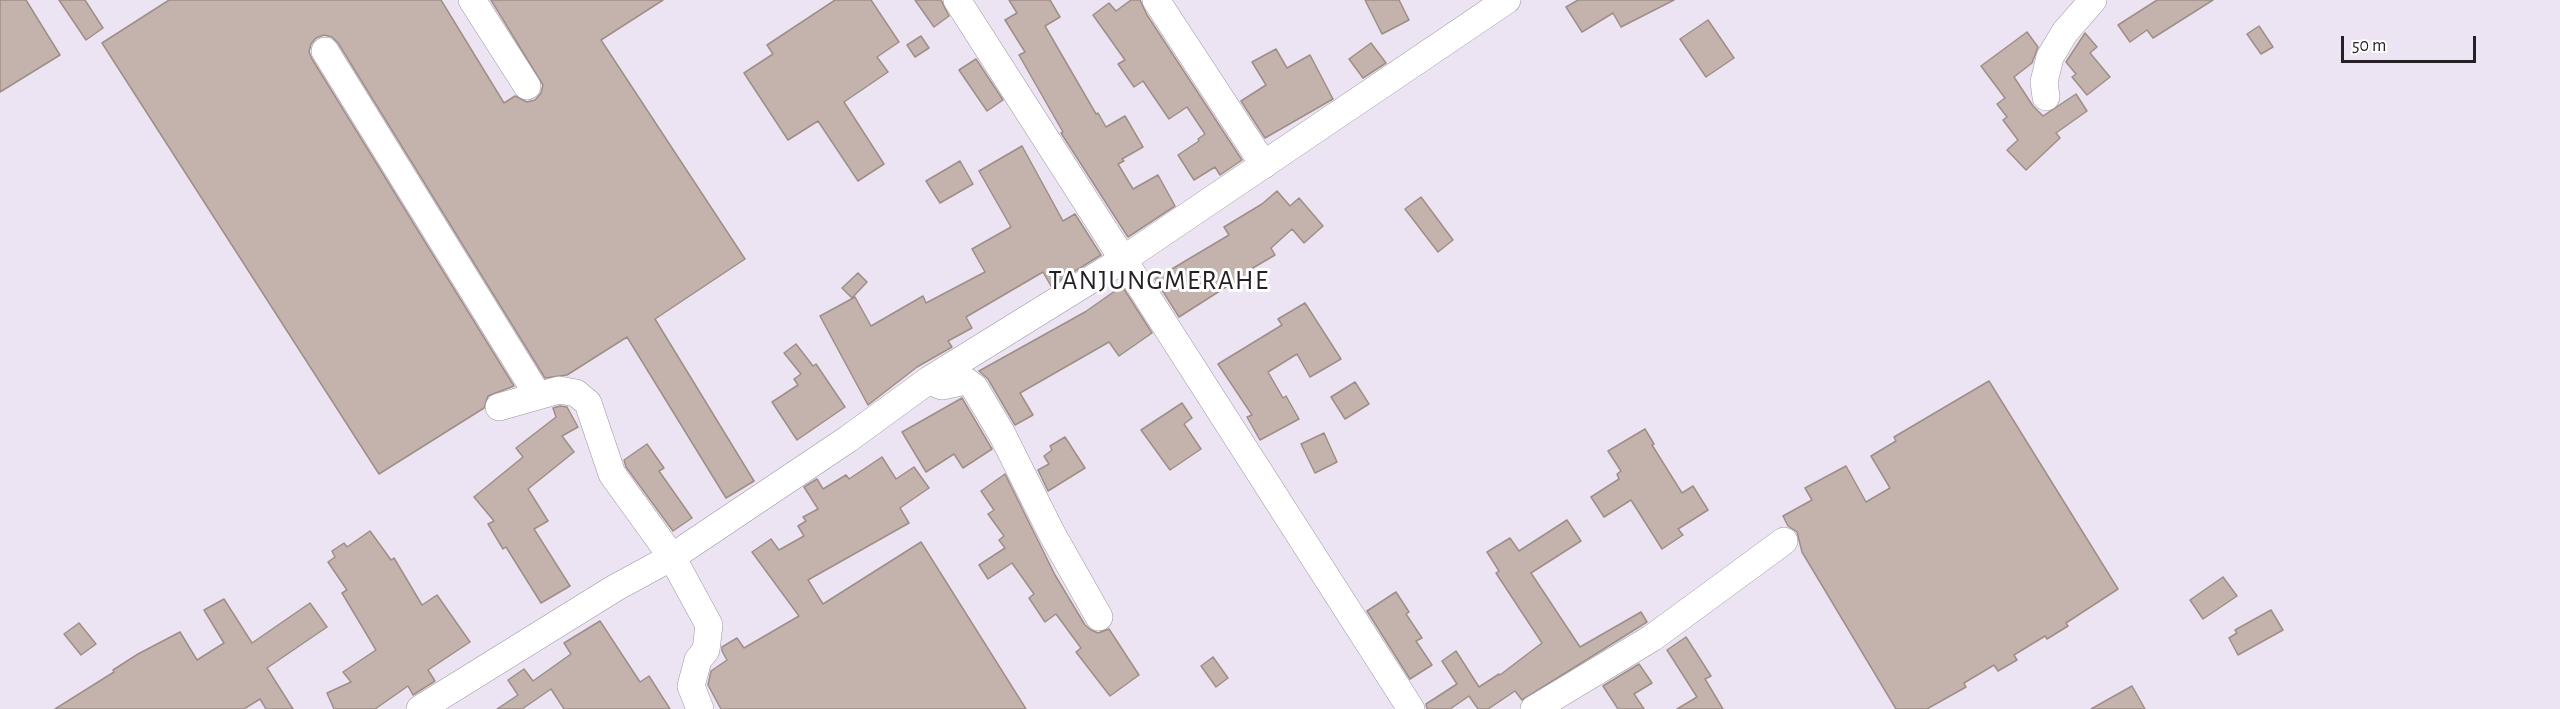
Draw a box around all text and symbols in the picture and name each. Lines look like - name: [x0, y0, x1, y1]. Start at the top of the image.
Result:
- scale bar: [2344, 24, 2479, 62]
- text: 50 m: [2352, 37, 2386, 55]
- district label: TANJUNGMERAHE: [1048, 265, 1270, 297]

